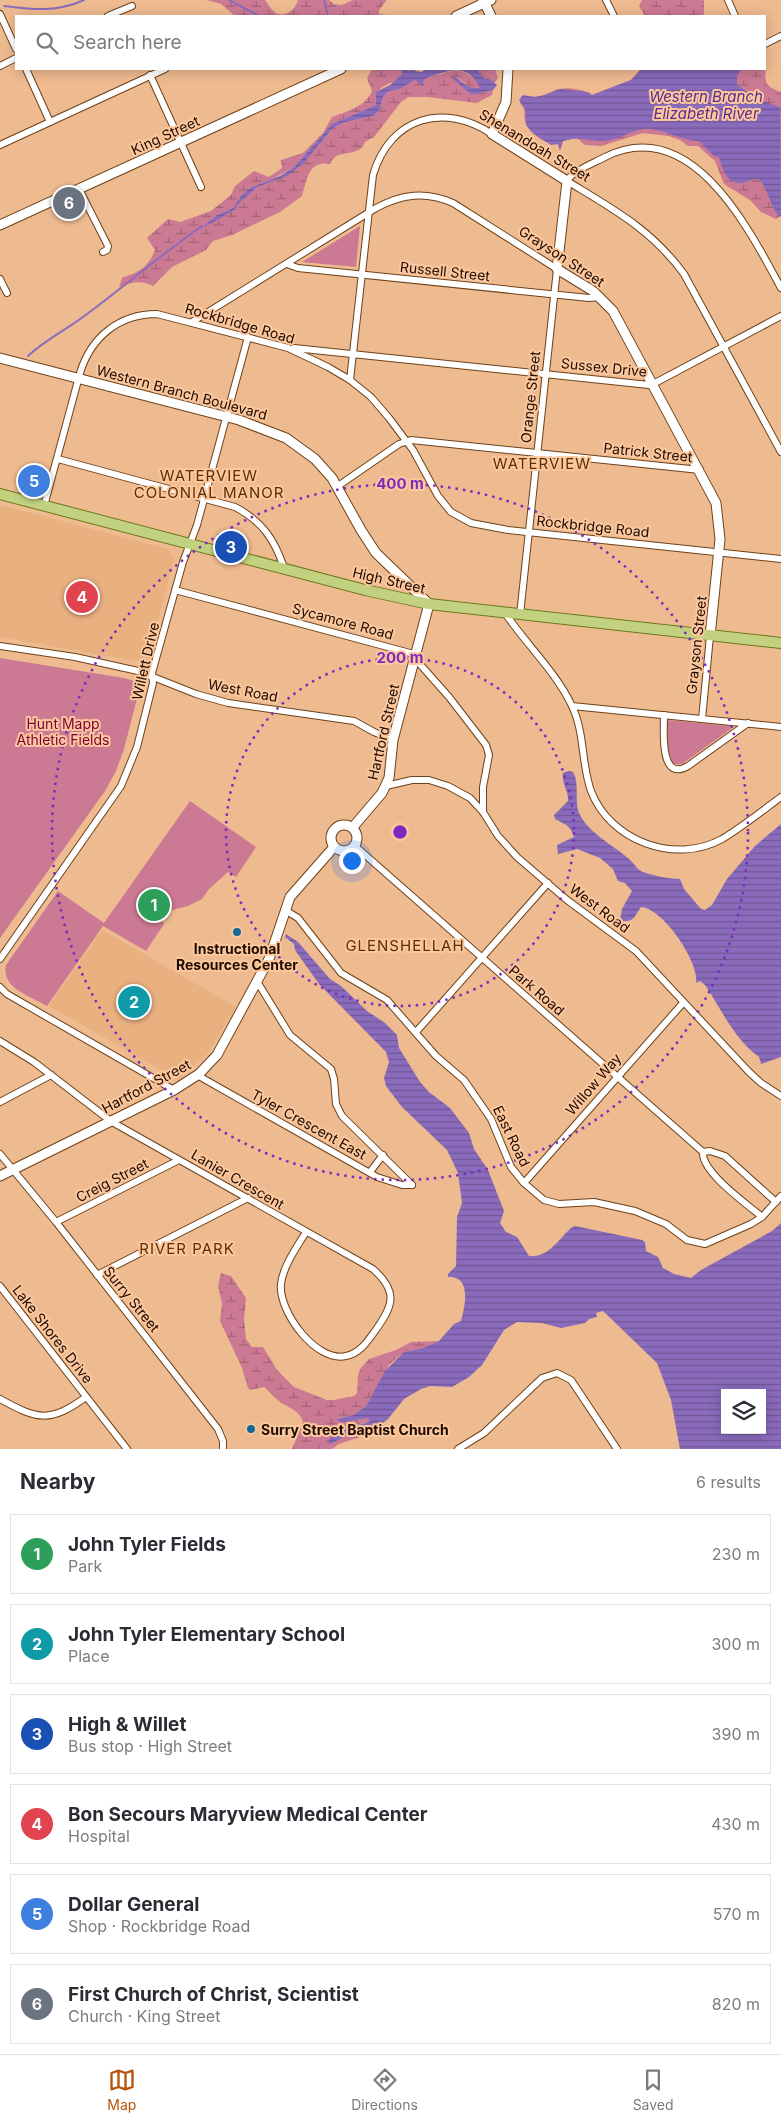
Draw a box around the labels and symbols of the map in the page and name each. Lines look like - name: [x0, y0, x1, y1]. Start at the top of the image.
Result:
- water label: Western Branch Elizabeth River: [649, 87, 763, 123]
- street label: Shenandoah Street: [476, 105, 594, 185]
- street label: King Street: [128, 112, 202, 158]
- pin: 6: [53, 184, 85, 222]
- street label: Grayson Street: [516, 222, 608, 290]
- street label: Russell Street: [399, 258, 491, 284]
- street label: Rockbridge Road: [183, 299, 297, 347]
- street label: Orange Street: [517, 350, 543, 444]
- street label: Sussex Drive: [560, 354, 648, 380]
- street label: Western Branch Boulevard: [95, 361, 269, 423]
- street label: Patrick Street: [603, 439, 694, 465]
- district label: WATERVIEW: [493, 454, 591, 473]
- pin: 5: [18, 462, 50, 500]
- district label: WATERVIEW COLONIAL MANOR: [134, 466, 284, 502]
- text: 400 m: [376, 474, 424, 493]
- street label: Rockbridge Road: [536, 512, 650, 540]
- pin: 3: [215, 528, 247, 566]
- street label: High Street: [351, 563, 427, 597]
- pin: 4: [66, 578, 98, 616]
- street label: Grayson Street: [682, 595, 710, 695]
- street label: Sycamore Road: [291, 599, 395, 643]
- street label: Willett Drive: [128, 620, 162, 702]
- text: 200 m: [377, 648, 423, 667]
- street label: West Road: [207, 675, 279, 705]
- street label: Hartford Street: [364, 682, 402, 782]
- park label: Hunt Mapp Athletic Fields: [17, 715, 109, 748]
- centre of rings: [391, 823, 409, 841]
- your location: [339, 848, 365, 874]
- street label: West Road: [567, 880, 633, 936]
- pin: 1: [138, 886, 170, 924]
- marker: Instructional Resources Center: [231, 926, 243, 938]
- district label: GLENSHELLAH: [345, 936, 465, 955]
- place label: Instructional Resources Center: [176, 940, 298, 973]
- street label: Park Road: [506, 961, 568, 1019]
- pin: 2: [118, 983, 150, 1021]
- street label: Willow Way: [562, 1050, 624, 1118]
- street label: Hartford Street: [99, 1055, 194, 1117]
- street label: Tyler Crescent East: [249, 1085, 370, 1163]
- street label: East Road: [490, 1103, 534, 1169]
- street label: Lanier Crescent: [188, 1145, 288, 1213]
- street label: Creig Street: [73, 1154, 151, 1205]
- district label: RIVER PARK: [139, 1239, 235, 1258]
- street label: Surry Street: [100, 1263, 164, 1336]
- street label: Lake Shores Drive: [9, 1281, 97, 1387]
- place label: Surry Street Baptist Church: [261, 1421, 449, 1438]
- marker: Surry Street Baptist Church: [245, 1423, 257, 1435]

